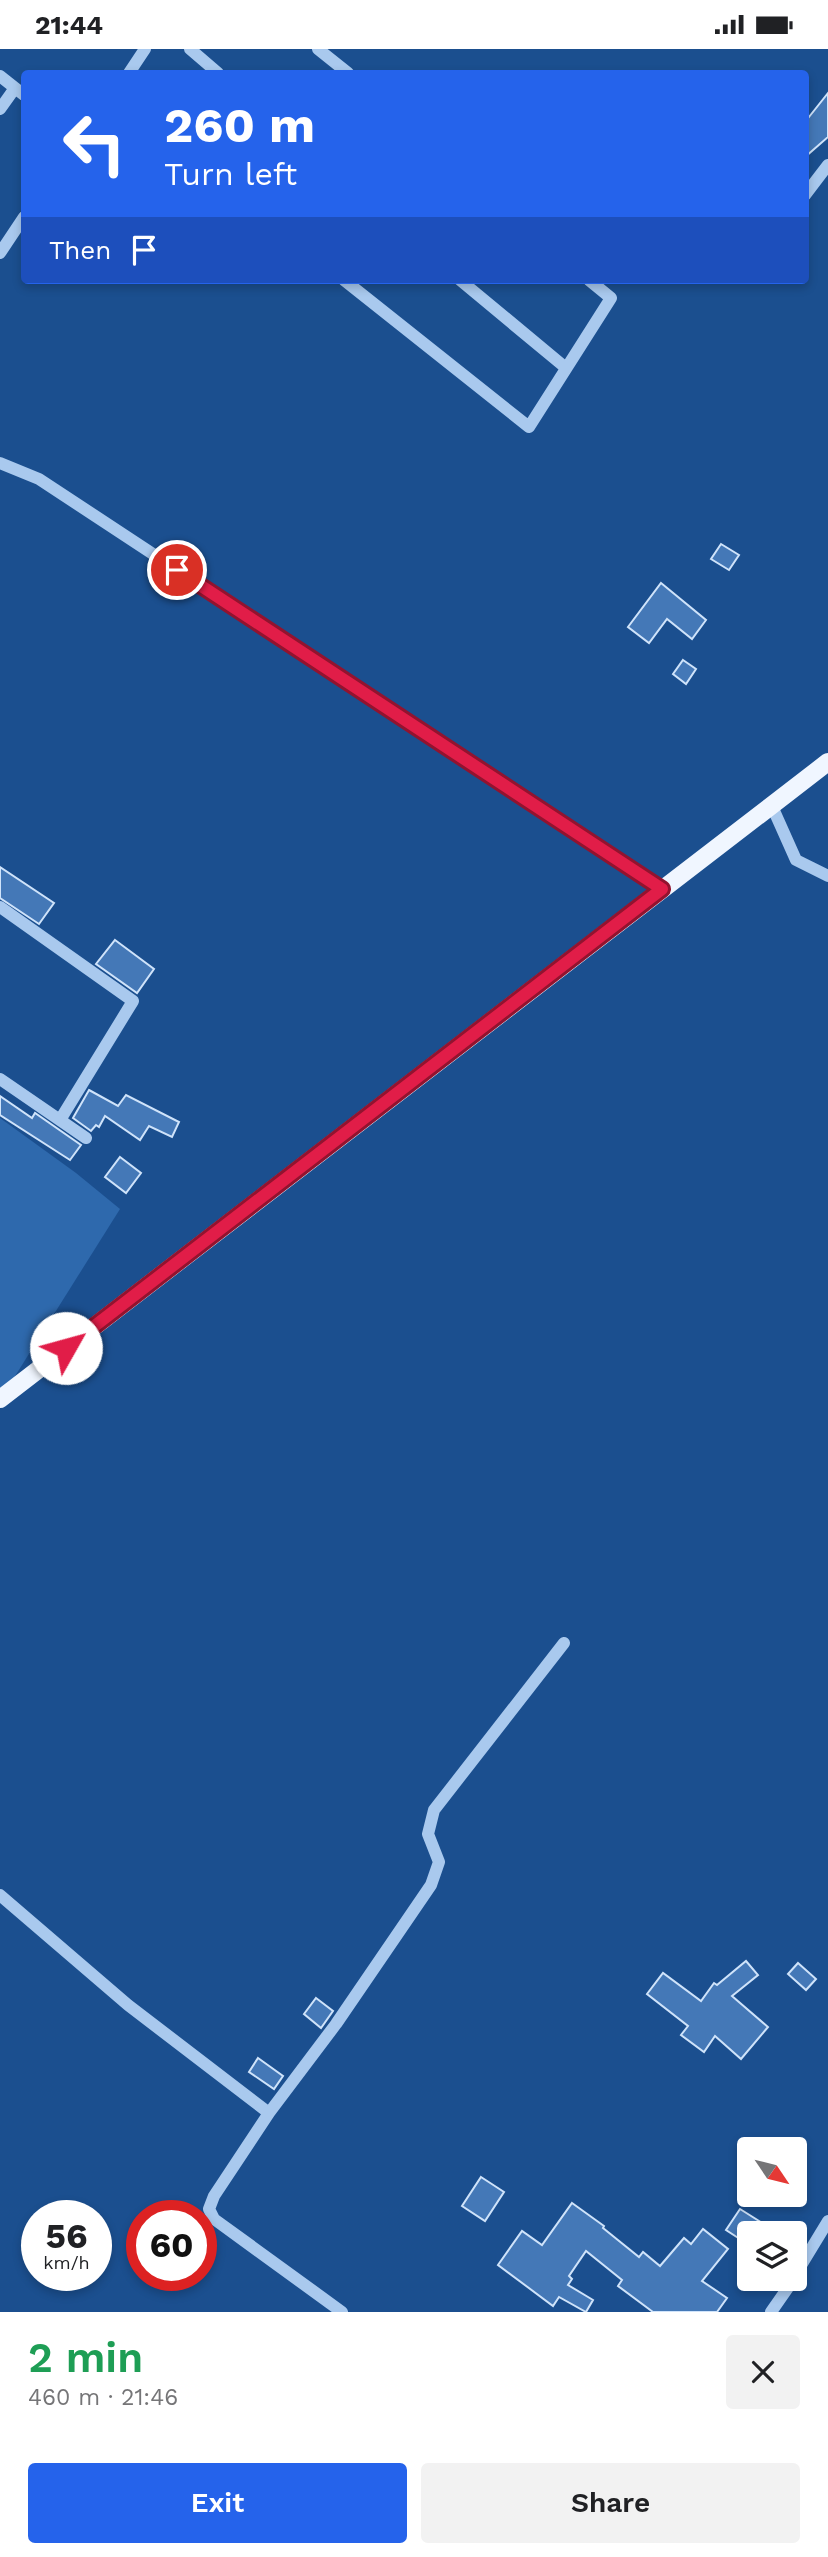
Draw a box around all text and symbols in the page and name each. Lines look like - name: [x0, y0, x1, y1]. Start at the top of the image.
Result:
- text: 21:44: [35, 10, 103, 40]
- text: 260 m: [164, 96, 315, 154]
- icon: left: [49, 98, 140, 189]
- text: Turn left: [164, 155, 297, 193]
- icon: arrive: [125, 231, 163, 269]
- text: Then: [49, 235, 111, 265]
- pin: [147, 540, 207, 600]
- icon: arrive: [158, 551, 196, 589]
- position arrow: [29, 1311, 103, 1385]
- north arrow: [737, 2137, 807, 2207]
- map controls: [737, 2137, 807, 2291]
- speed limit sign: 60: [126, 2200, 217, 2291]
- text: 56: [46, 2215, 87, 2257]
- button: layers: [737, 2221, 807, 2291]
- text: km/h: [43, 2252, 90, 2273]
- text: 2 min: [28, 2333, 143, 2382]
- button: close: [726, 2335, 800, 2409]
- text: 460 m · 21:46: [28, 2384, 178, 2411]
- button: Exit: [28, 2463, 407, 2543]
- button: Share: [421, 2463, 800, 2543]

